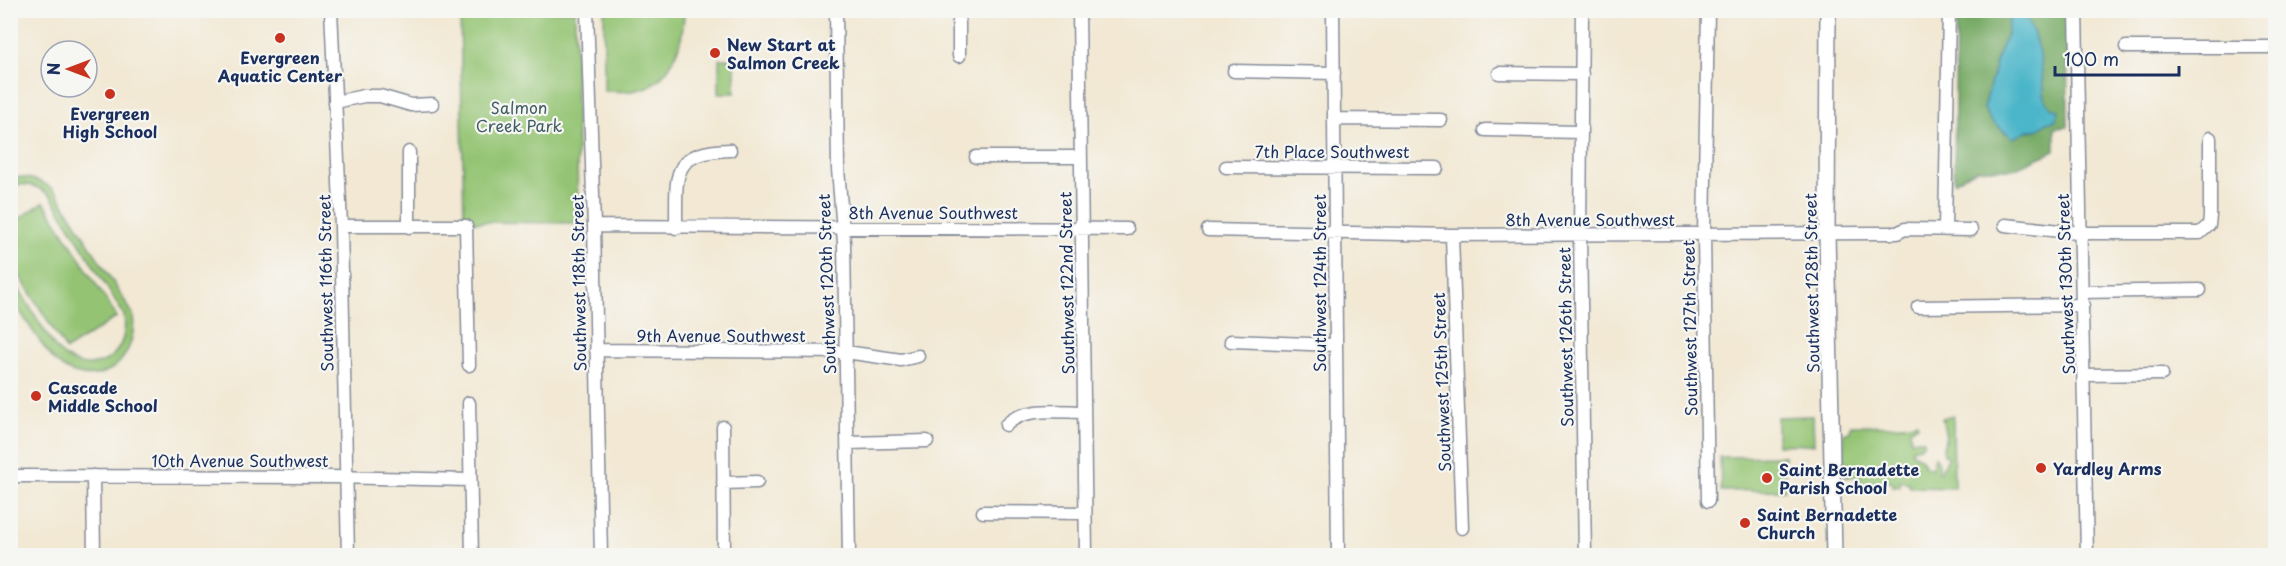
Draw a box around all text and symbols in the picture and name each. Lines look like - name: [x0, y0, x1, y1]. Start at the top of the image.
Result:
- marker: Evergreen Aquatic Center: [273, 31, 287, 45]
- place label: New Start at Salmon Creek: [727, 32, 840, 74]
- north arrow: [39, 39, 99, 99]
- scale bar: [2055, 39, 2180, 77]
- place label: Evergreen Aquatic Center: [217, 45, 343, 87]
- text: 100 m: [2064, 45, 2119, 72]
- marker: New Start at Salmon Creek: [708, 46, 722, 60]
- text: N: [41, 63, 65, 75]
- marker: Evergreen High School: [103, 87, 117, 101]
- park label: Salmon Creek Park: [476, 95, 563, 137]
- place label: Evergreen High School: [63, 101, 157, 143]
- street label: 7th Place Southwest: [1255, 139, 1409, 163]
- street label: Southwest 122nd Street: [1052, 191, 1080, 375]
- street label: Southwest 120th Street: [811, 193, 841, 375]
- street label: Southwest 128th Street: [1797, 193, 1825, 373]
- street label: Southwest 130th Street: [2050, 193, 2080, 375]
- street label: Southwest 116th Street: [311, 194, 339, 372]
- street label: Southwest 118th Street: [564, 194, 592, 372]
- street label: Southwest 124th Street: [1307, 194, 1331, 372]
- street label: 8th Avenue Southwest: [848, 200, 1018, 224]
- street label: 8th Avenue Southwest: [1505, 207, 1675, 231]
- street label: Southwest 127th Street: [1675, 239, 1703, 416]
- street label: Southwest 126th Street: [1551, 246, 1579, 427]
- street label: Southwest 125th Street: [1426, 291, 1456, 472]
- street label: 9th Avenue Southwest: [636, 323, 806, 347]
- place label: Cascade Middle School: [48, 375, 158, 417]
- marker: Cascade Middle School: [29, 389, 43, 403]
- street label: 10th Avenue Southwest: [152, 448, 329, 472]
- place label: Yardley Arms: [2053, 456, 2162, 480]
- place label: Saint Bernadette Parish School: [1779, 457, 1920, 499]
- marker: Yardley Arms: [2034, 461, 2048, 475]
- marker: Saint Bernadette Parish School: [1760, 471, 1774, 485]
- place label: Saint Bernadette Church: [1757, 502, 1898, 544]
- marker: Saint Bernadette Church: [1738, 516, 1752, 530]

